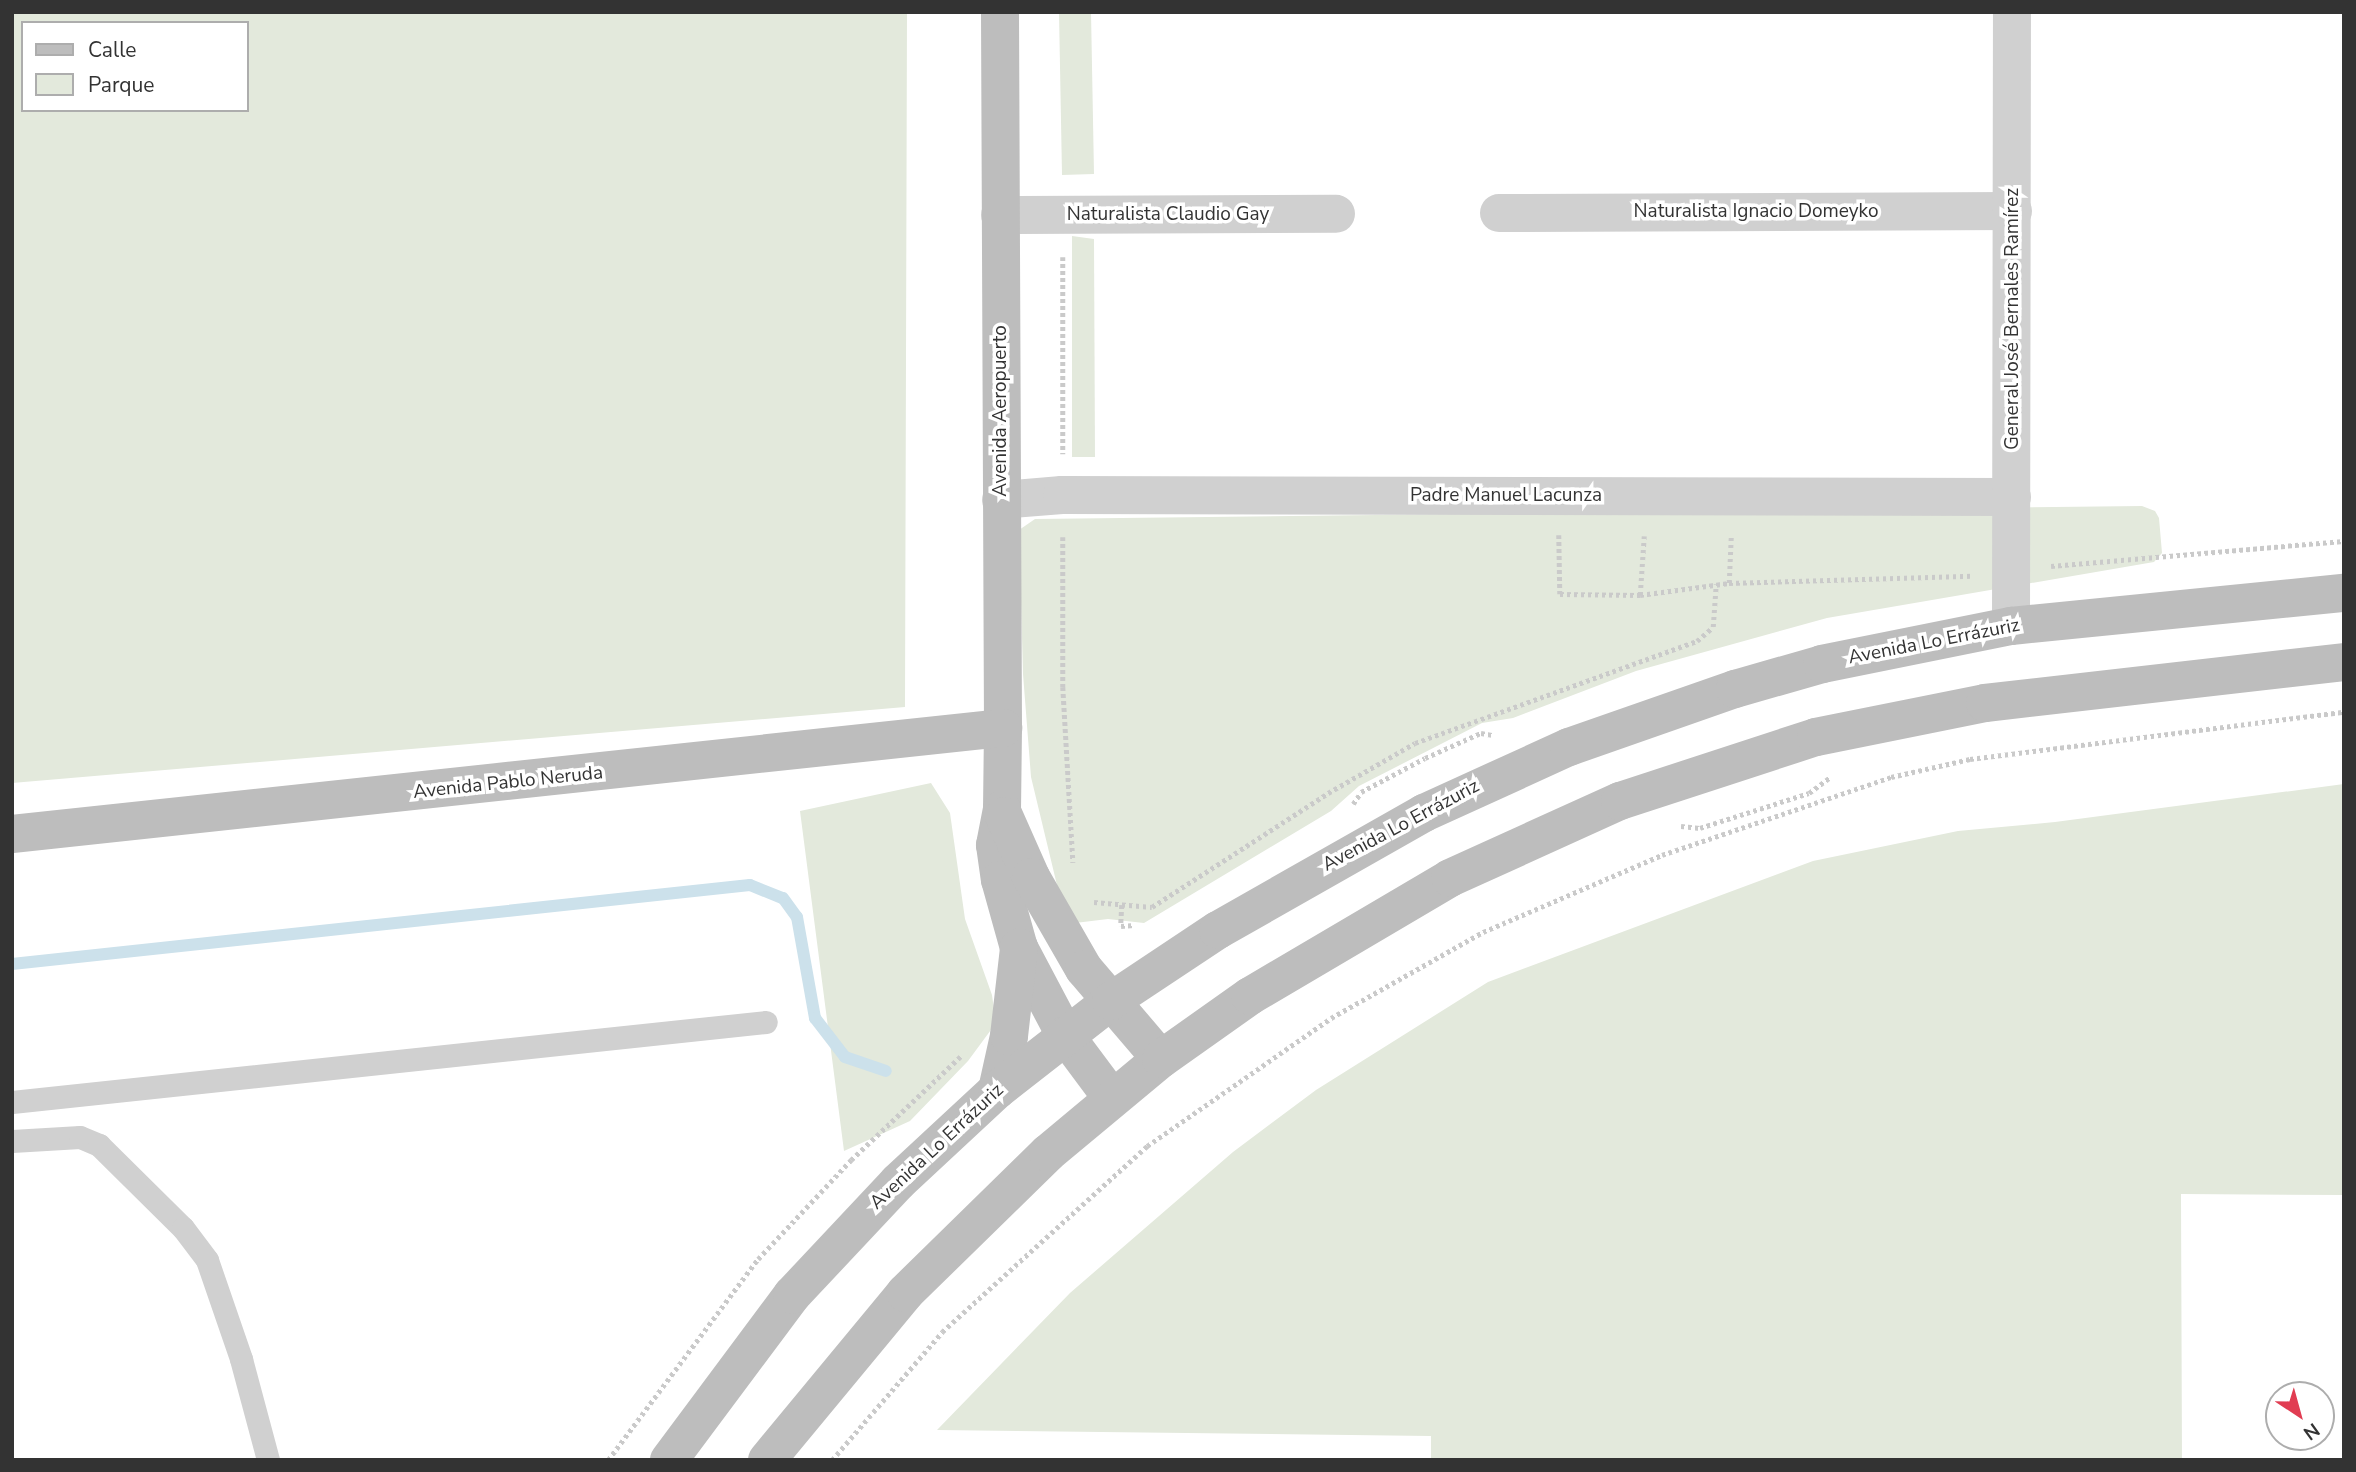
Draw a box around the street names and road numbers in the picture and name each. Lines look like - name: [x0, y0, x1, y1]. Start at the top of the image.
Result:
- street label: General José Bernales Ramírez: [2002, 188, 2024, 450]
- street label: Naturalista Ignacio Domeyko: [1634, 201, 1878, 223]
- street label: Naturalista Claudio Gay: [1067, 204, 1269, 226]
- street label: Avenida Aeropuerto: [990, 325, 1012, 497]
- street label: Padre Manuel Lacunza: [1410, 485, 1602, 507]
- street label: Avenida Lo Errázuriz: [1846, 614, 2022, 670]
- street label: Avenida Pablo Neruda: [412, 762, 604, 804]
- street label: Avenida Lo Errázuriz: [1319, 775, 1483, 877]
- street label: Avenida Lo Errázuriz: [866, 1079, 1008, 1215]

